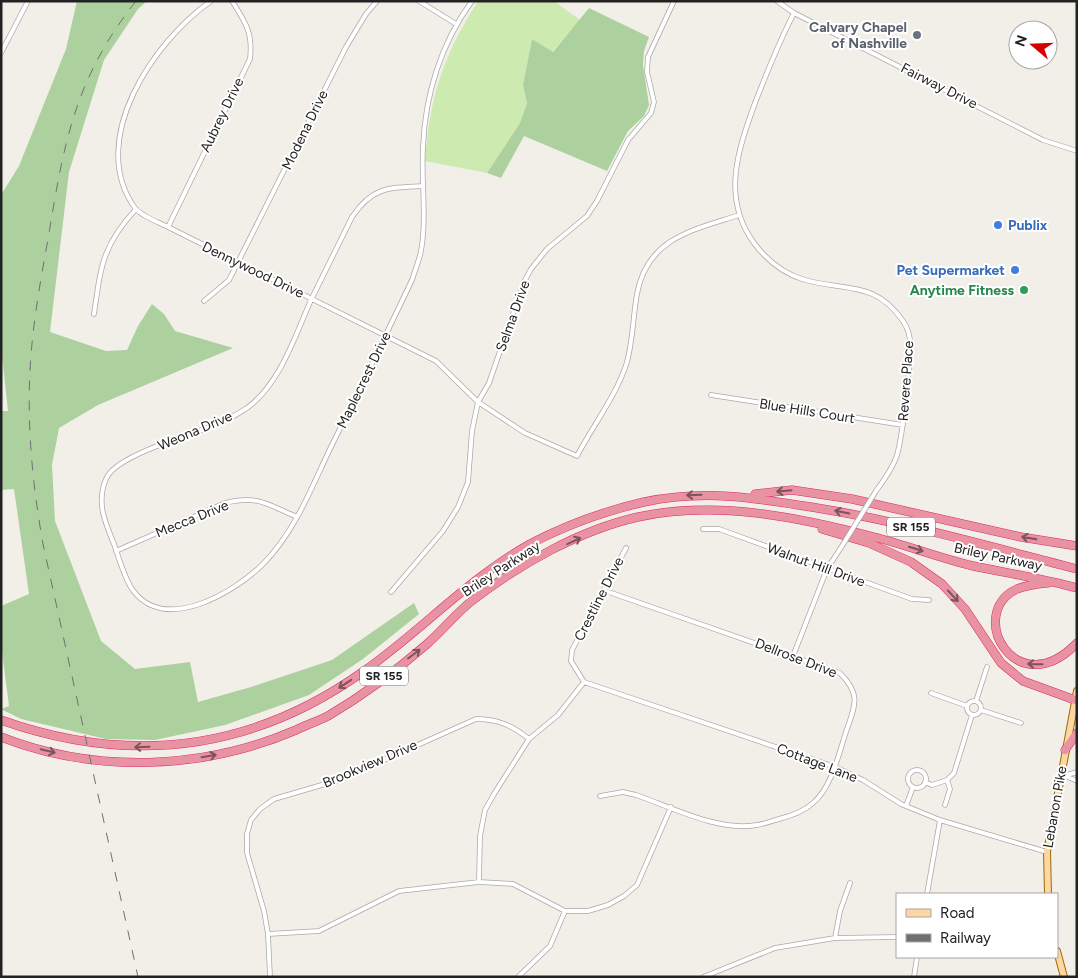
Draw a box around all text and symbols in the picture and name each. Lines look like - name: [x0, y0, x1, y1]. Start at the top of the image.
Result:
- place label: Calvary Chapel of Nashville: [809, 19, 907, 52]
- north arrow: [1008, 20, 1058, 70]
- marker: Calvary Chapel of Nashville: [911, 29, 923, 41]
- text: N: [1011, 33, 1031, 49]
- street label: Fairway Drive: [898, 59, 980, 113]
- street label: Aubrey Drive: [197, 75, 248, 155]
- street label: Modena Drive: [278, 87, 332, 173]
- place label: Publix: [1008, 217, 1048, 234]
- marker: Publix: [992, 219, 1004, 231]
- street label: Dennywood Drive: [199, 238, 307, 302]
- place label: Pet Supermarket: [897, 262, 1005, 279]
- marker: Pet Supermarket: [1009, 264, 1021, 276]
- street label: Selma Drive: [492, 278, 534, 354]
- place label: Anytime Fitness: [910, 282, 1014, 299]
- marker: Anytime Fitness: [1018, 284, 1030, 296]
- street label: Maplecrest Drive: [333, 329, 395, 431]
- street label: Revere Place: [895, 340, 917, 422]
- street label: Blue Hills Court: [758, 395, 856, 427]
- street label: Weona Drive: [155, 408, 235, 454]
- one-way arrow: [776, 486, 792, 496]
- one-way arrow: [687, 491, 703, 500]
- street label: Mecca Drive: [153, 496, 231, 541]
- one-way arrow: [835, 507, 851, 517]
- road number: SR 155: [887, 518, 935, 536]
- one-way arrow: [1021, 533, 1037, 543]
- one-way arrow: [566, 535, 581, 545]
- street label: Briley Parkway: [459, 537, 544, 601]
- street label: Walnut Hill Drive: [765, 539, 868, 591]
- street label: Briley Parkway: [952, 539, 1044, 575]
- one-way arrow: [908, 545, 924, 555]
- street label: Crestline Drive: [571, 554, 628, 644]
- one-way arrow: [947, 589, 959, 602]
- street label: Dellrose Drive: [753, 635, 840, 682]
- one-way arrow: [407, 648, 420, 659]
- one-way arrow: [1027, 659, 1044, 669]
- road number: SR 155: [360, 666, 408, 686]
- one-way arrow: [338, 679, 352, 689]
- street label: Brookview Drive: [320, 736, 420, 792]
- street label: Cottage Lane: [774, 740, 860, 786]
- one-way arrow: [135, 742, 151, 752]
- one-way arrow: [39, 747, 55, 756]
- one-way arrow: [200, 750, 216, 760]
- street label: Lebanon Pike: [1039, 764, 1071, 849]
- legend: [896, 893, 1058, 958]
- text: Road: [940, 904, 975, 922]
- text: Railway: [940, 929, 991, 947]

